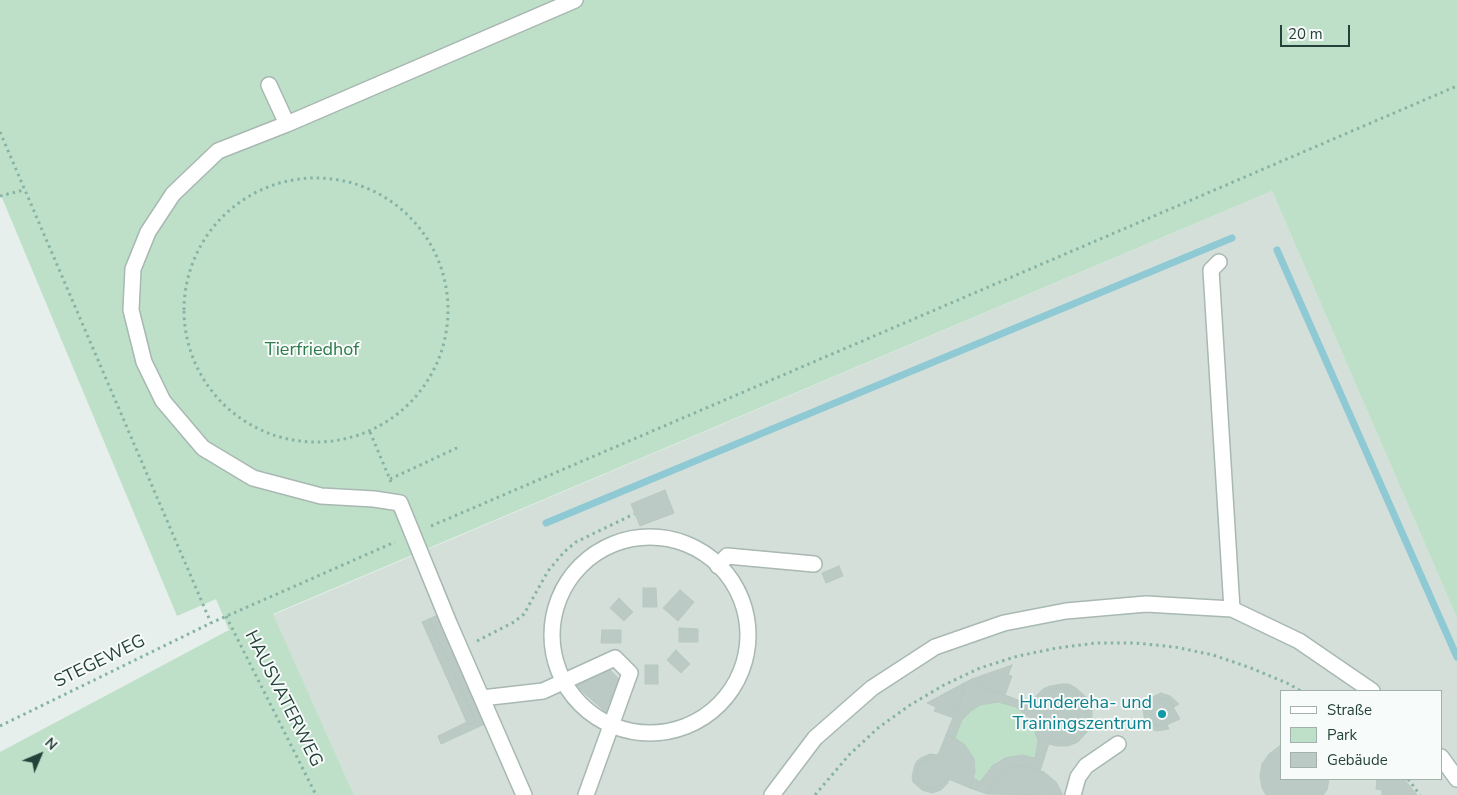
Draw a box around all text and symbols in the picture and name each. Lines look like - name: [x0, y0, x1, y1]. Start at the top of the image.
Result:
- scale bar: [1282, 15, 1352, 47]
- text: 20 m: [1288, 24, 1323, 44]
- park label: Tierfriedhof: [265, 340, 359, 362]
- street label: HAUSVATERWEG: [239, 627, 327, 771]
- street label: STEGEWEG: [51, 631, 149, 693]
- legend: [1280, 690, 1442, 780]
- place label: Hundereha- und Trainingszentrum: [1013, 693, 1152, 736]
- text: Straße: [1327, 700, 1372, 720]
- marker: Hundereha- und Trainingszentrum: [1156, 708, 1168, 720]
- text: Park: [1327, 725, 1357, 745]
- north arrow: [15, 730, 65, 780]
- text: N: [41, 734, 61, 754]
- text: Gebäude: [1327, 750, 1388, 770]

